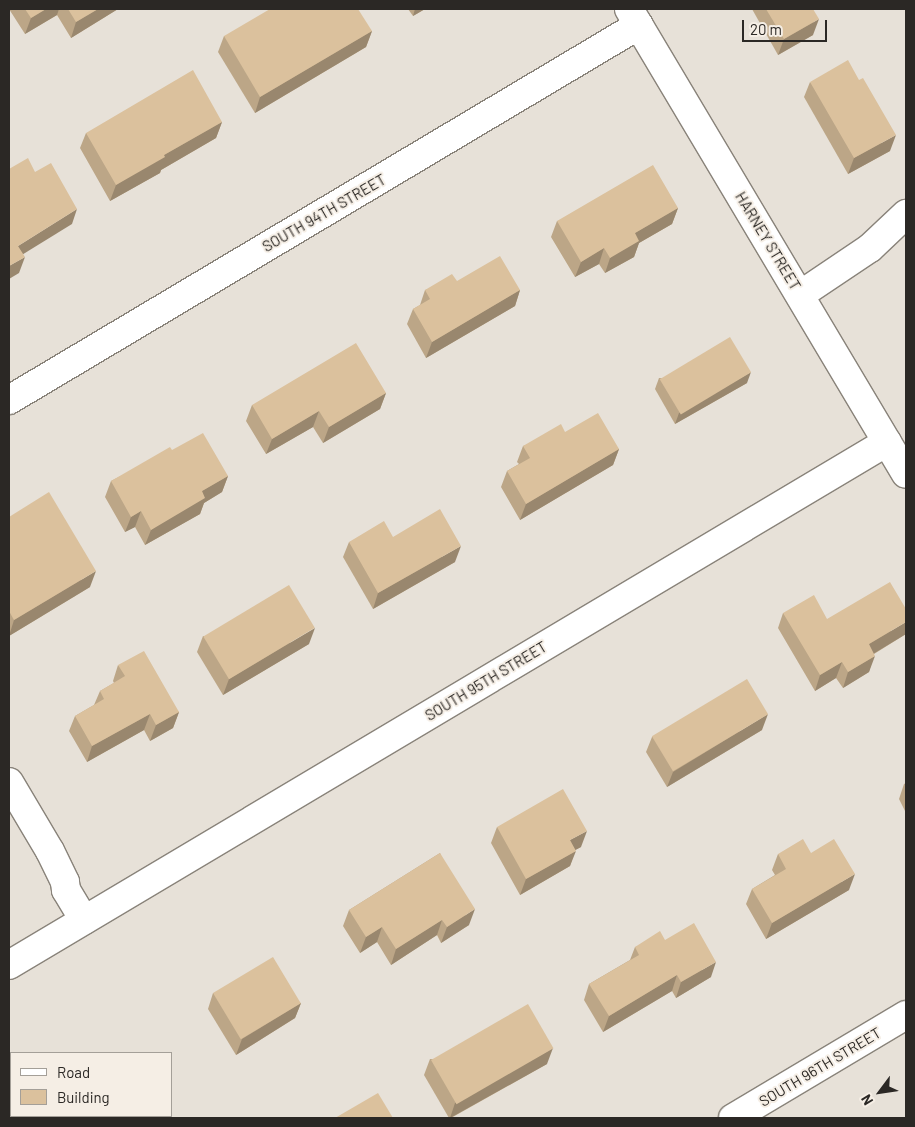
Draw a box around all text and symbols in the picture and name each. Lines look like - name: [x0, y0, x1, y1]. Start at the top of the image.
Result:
- scale bar: [745, 10, 830, 42]
- text: 20 m: [750, 20, 782, 38]
- street label: SOUTH 94TH STREET: [259, 170, 389, 256]
- street label: HARNEY STREET: [732, 189, 804, 293]
- street label: SOUTH 95TH STREET: [422, 638, 550, 724]
- street label: SOUTH 96TH STREET: [756, 1024, 884, 1110]
- legend: [10, 1052, 172, 1117]
- text: Road: [57, 1063, 90, 1081]
- north arrow: [855, 1067, 905, 1117]
- text: Building: [57, 1088, 110, 1106]
- text: N: [857, 1092, 876, 1108]

